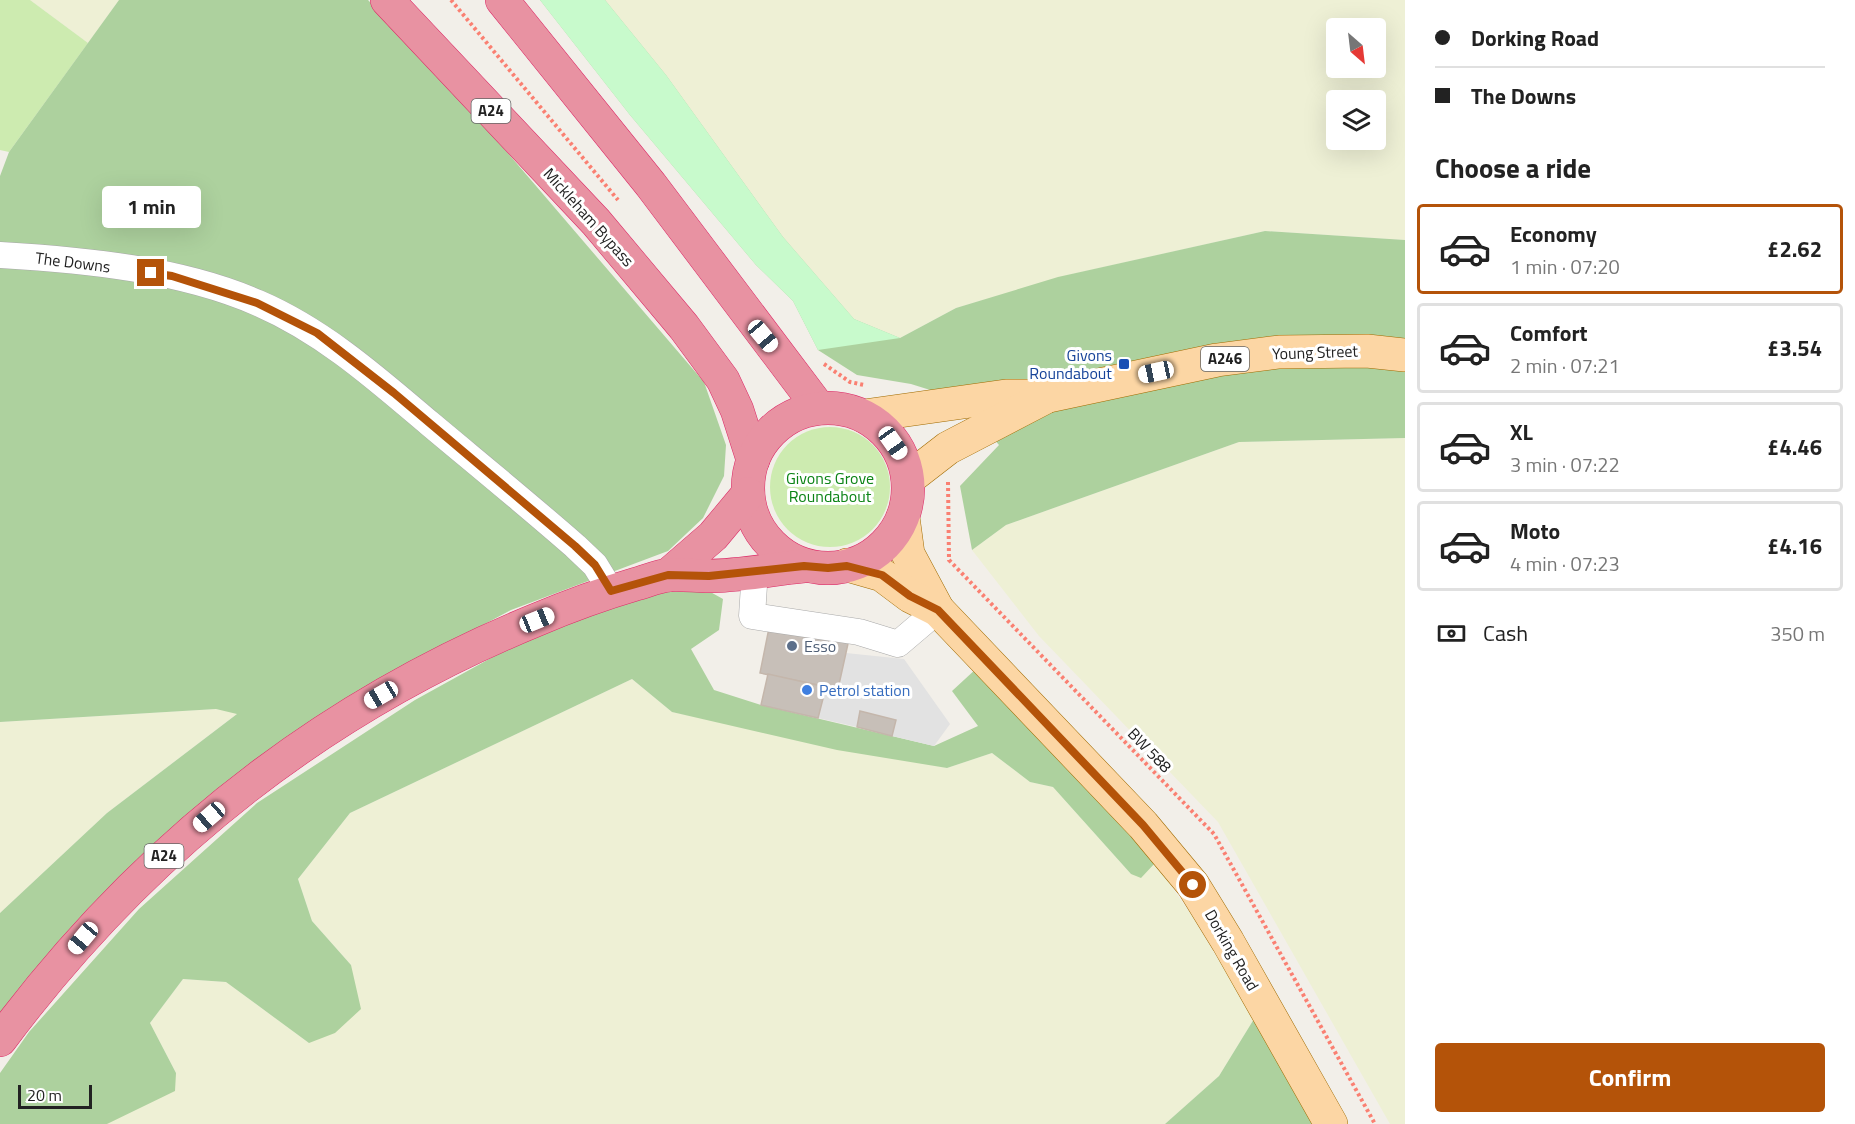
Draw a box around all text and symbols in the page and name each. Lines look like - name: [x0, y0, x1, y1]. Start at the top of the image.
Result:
- north arrow: [1326, 18, 1386, 78]
- map controls: [1326, 18, 1386, 150]
- text: Dorking Road: [1471, 21, 1599, 55]
- text: The Downs: [1471, 79, 1576, 113]
- button: layers: [1326, 90, 1386, 150]
- road number: A24: [472, 99, 510, 123]
- text: Choose a ride: [1435, 147, 1591, 188]
- street label: Mickleham Bypass: [538, 162, 640, 272]
- callout: 1 min: [102, 186, 201, 228]
- text: 1 min: [127, 191, 176, 222]
- text: Economy: [1510, 217, 1597, 251]
- icon: car: [1438, 222, 1492, 276]
- text: £2.62: [1767, 232, 1822, 266]
- street label: The Downs: [34, 245, 112, 279]
- text: 1 min · 07:20: [1510, 251, 1620, 282]
- route end: [137, 259, 164, 286]
- car: [745, 316, 781, 356]
- text: Comfort: [1510, 316, 1588, 350]
- icon: car: [1438, 321, 1492, 375]
- text: £3.54: [1767, 331, 1822, 365]
- street label: Young Street: [1272, 338, 1359, 365]
- place label: Givons Roundabout: [1029, 343, 1112, 385]
- road number: A246: [1201, 347, 1249, 371]
- text: 2 min · 07:21: [1510, 350, 1620, 381]
- marker: Givons Roundabout: [1117, 357, 1131, 371]
- car: [1137, 359, 1175, 385]
- text: XL: [1510, 415, 1533, 449]
- icon: car: [1438, 420, 1492, 474]
- car: [875, 423, 911, 463]
- text: £4.46: [1767, 430, 1822, 464]
- text: 3 min · 07:22: [1510, 449, 1620, 480]
- park label: Givons Grove Roundabout: [786, 466, 874, 508]
- text: Moto: [1510, 514, 1560, 548]
- icon: car: [1438, 519, 1492, 573]
- text: £4.16: [1767, 529, 1822, 563]
- text: 4 min · 07:23: [1510, 548, 1620, 579]
- car: [517, 605, 557, 635]
- text: Cash: [1483, 616, 1528, 650]
- icon: cash: [1435, 617, 1468, 650]
- text: 350 m: [1770, 618, 1825, 649]
- place label: Esso: [804, 634, 836, 658]
- marker: Esso: [785, 639, 799, 653]
- car: [361, 678, 401, 712]
- place label: Petrol station: [819, 678, 910, 702]
- marker: Petrol station: [800, 683, 814, 697]
- street label: BW 588: [1122, 722, 1178, 778]
- car: [190, 798, 228, 836]
- road number: A24: [144, 844, 184, 868]
- route start: [1179, 871, 1206, 898]
- street label: Dorking Road: [1199, 905, 1265, 995]
- car: [65, 918, 101, 958]
- button: Confirm: [1435, 1043, 1825, 1112]
- scale bar: [18, 1082, 92, 1110]
- text: 20 m: [27, 1083, 62, 1107]

